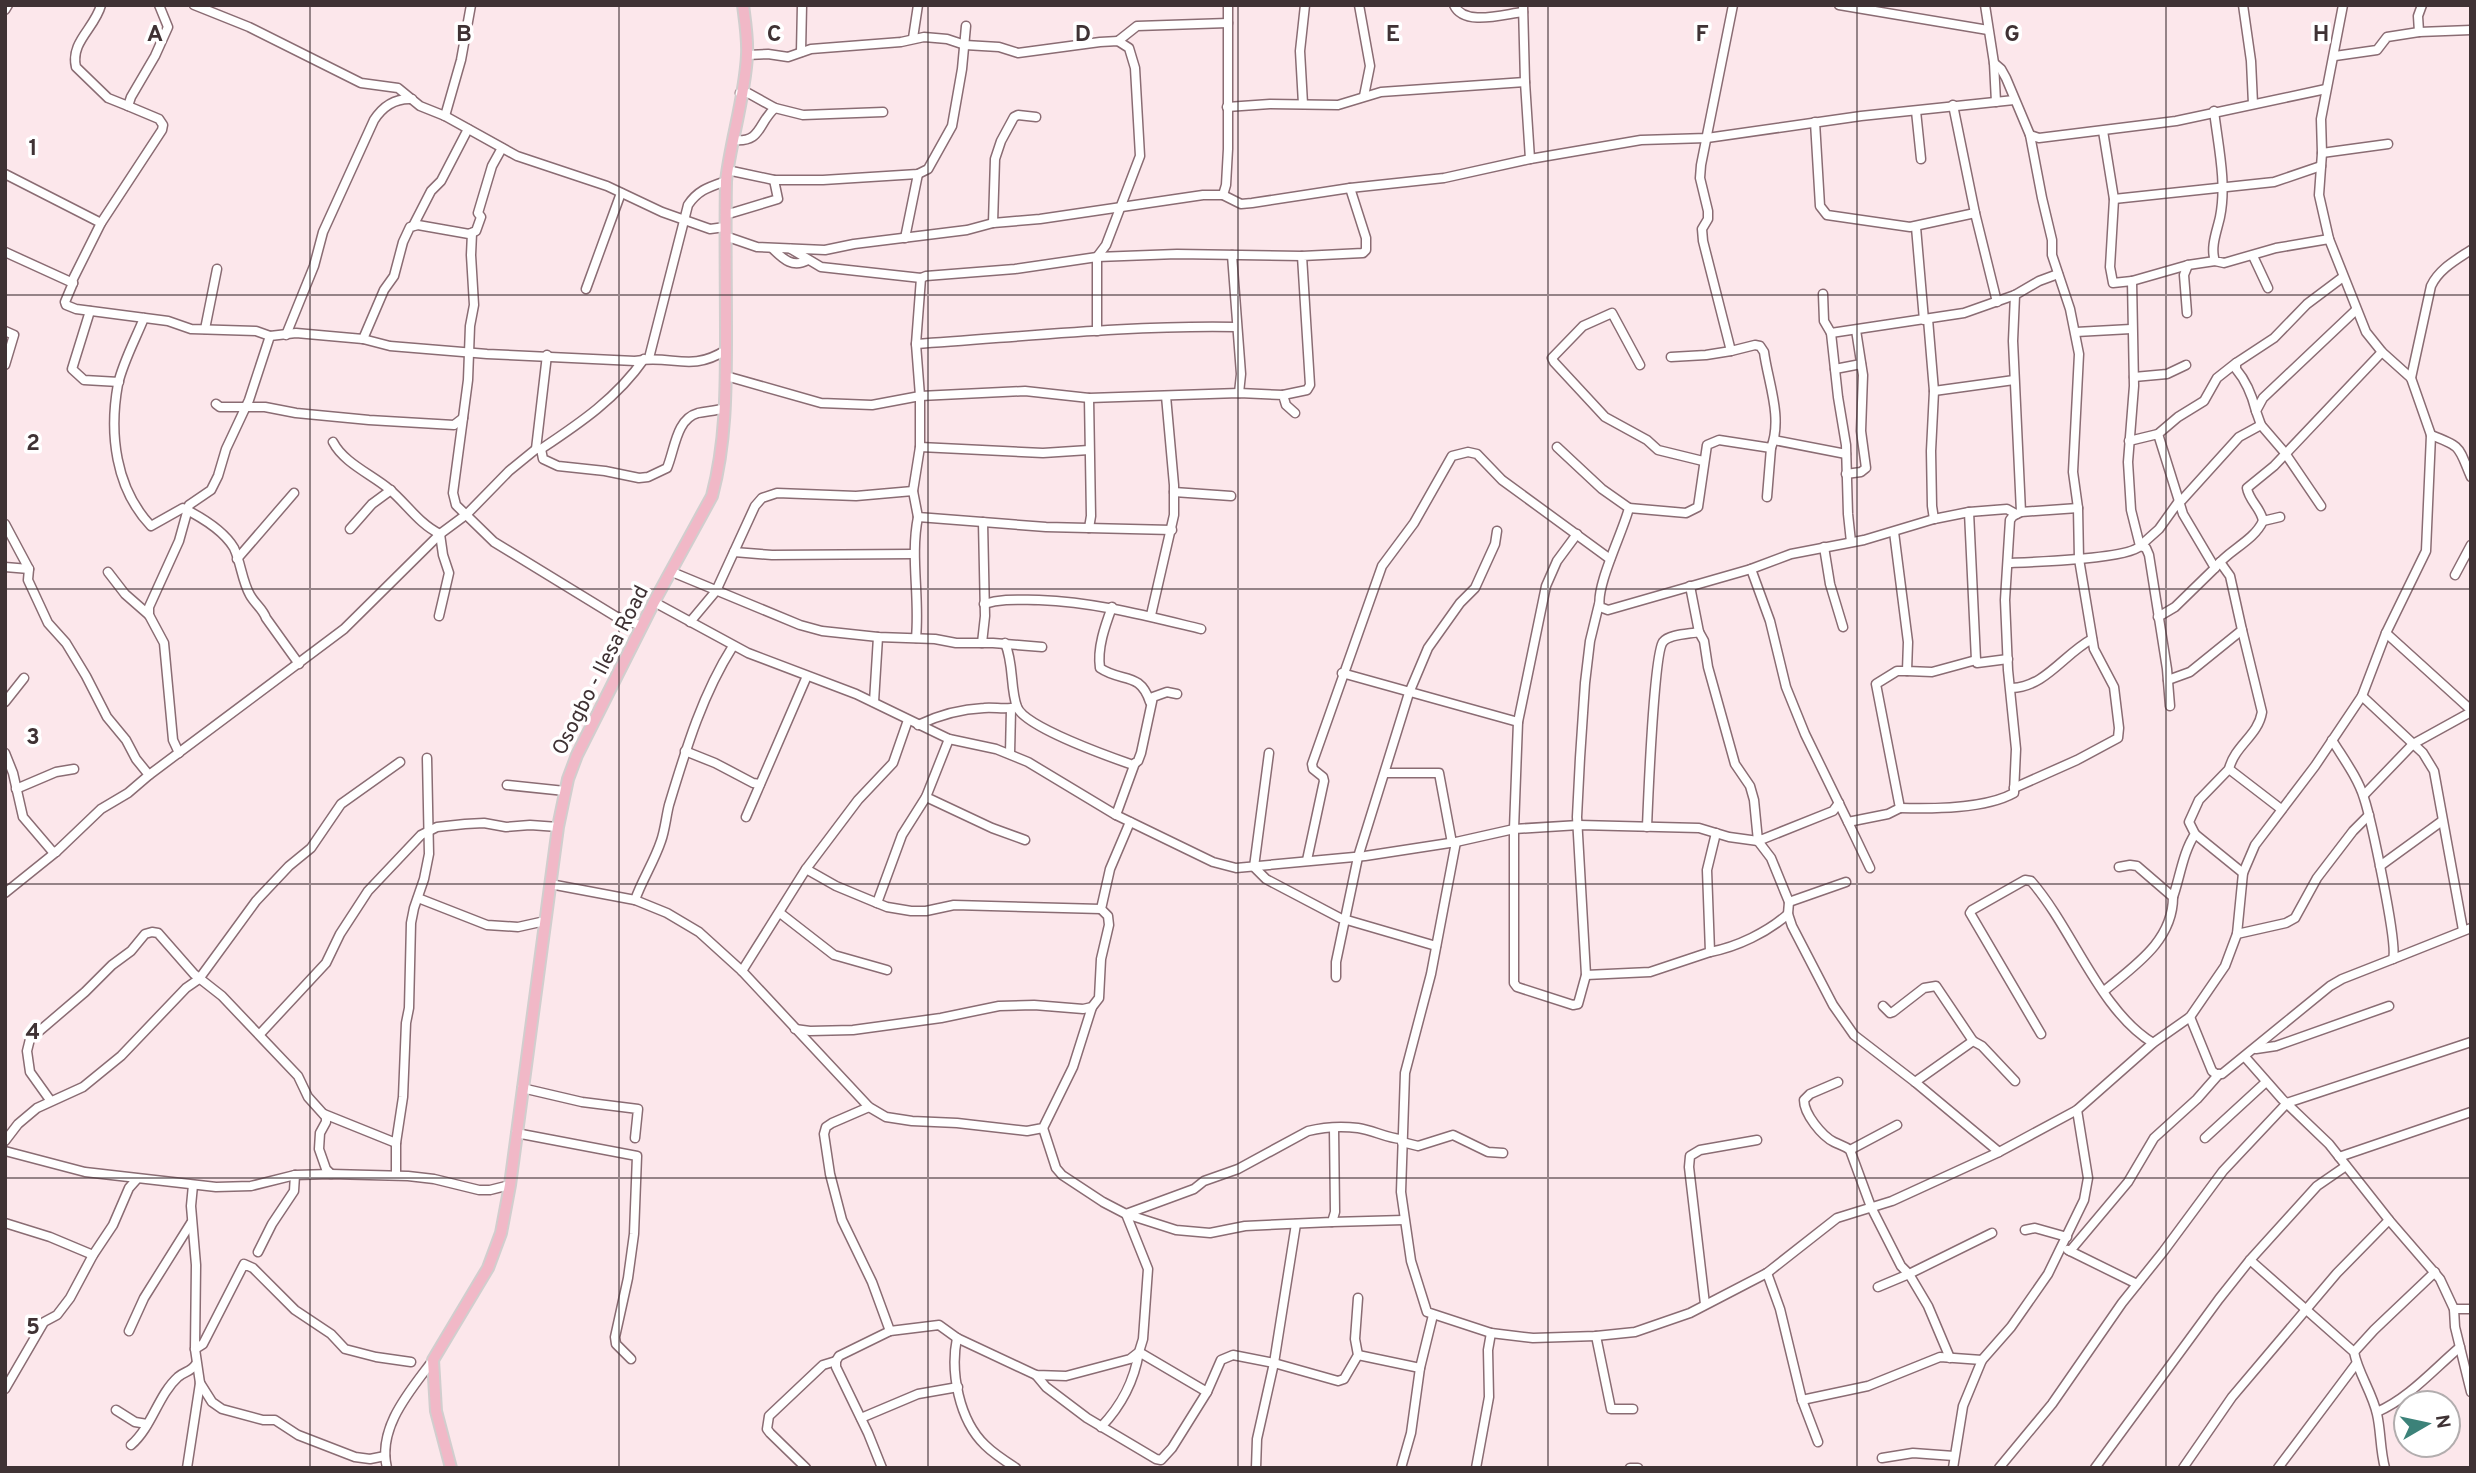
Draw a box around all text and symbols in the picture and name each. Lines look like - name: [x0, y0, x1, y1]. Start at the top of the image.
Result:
- text: A: [147, 21, 163, 50]
- text: B: [456, 21, 472, 50]
- text: C: [767, 21, 781, 50]
- text: D: [1075, 21, 1091, 50]
- text: E: [1386, 21, 1400, 50]
- text: F: [1695, 21, 1709, 50]
- text: G: [2004, 21, 2020, 50]
- text: H: [2313, 21, 2329, 50]
- text: 1: [28, 135, 38, 164]
- text: 2: [26, 430, 40, 459]
- street label: Osogbo - Ilesa Road: [547, 581, 656, 760]
- text: 3: [26, 724, 40, 753]
- text: 4: [26, 1019, 40, 1048]
- text: 5: [26, 1314, 40, 1343]
- north arrow: [2392, 1389, 2462, 1459]
- text: N: [2429, 1413, 2455, 1430]

